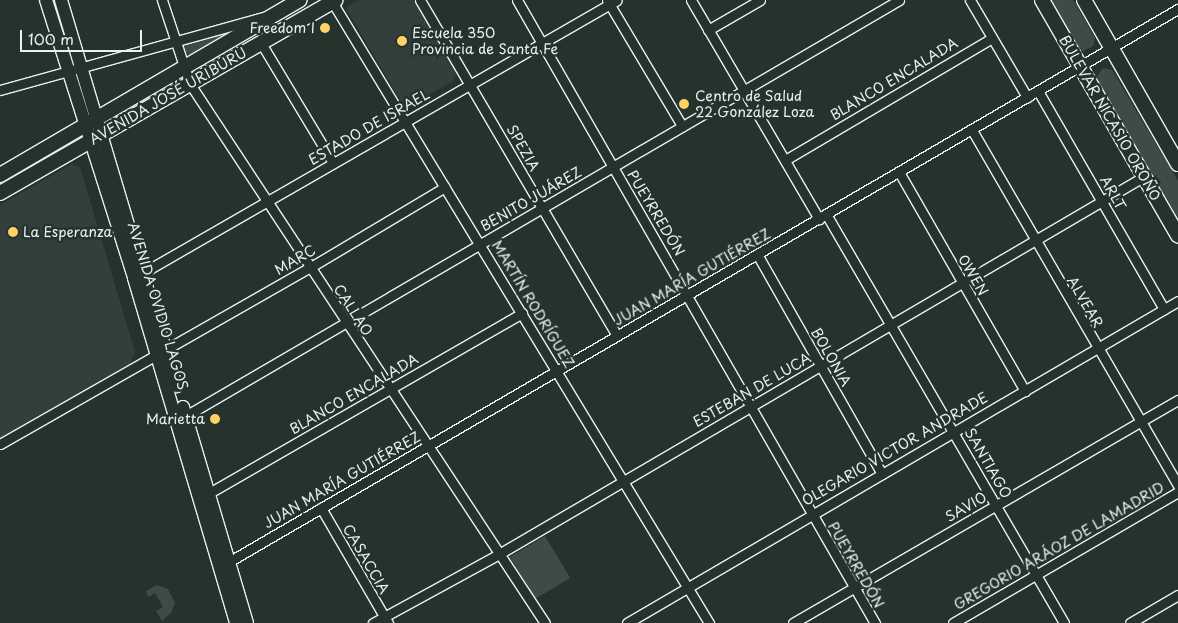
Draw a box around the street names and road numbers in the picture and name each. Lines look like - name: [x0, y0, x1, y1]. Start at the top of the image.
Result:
- street label: BULEVAR NICASIO OROÑO: [1056, 32, 1164, 204]
- street label: BLANCO ENCALADA: [827, 34, 961, 124]
- street label: AVENIDA JOSÉ URIBURU: [87, 44, 249, 148]
- street label: ESTADO DE ISRAEL: [305, 85, 433, 169]
- street label: SPEZIA: [503, 122, 543, 174]
- street label: BENITO JUÁREZ: [477, 163, 585, 235]
- street label: PUEYRREDÓN: [624, 167, 688, 259]
- street label: ARLT: [1097, 173, 1129, 213]
- street label: AVENIDA OVIDIO LAGOS: [124, 220, 192, 392]
- street label: JUAN MARÍA GUTIÉRREZ: [609, 224, 775, 330]
- street label: MARTÍN RODRÍGUEZ: [488, 237, 578, 371]
- street label: MARC: [272, 242, 318, 278]
- street label: OWEN: [955, 251, 991, 299]
- street label: ALVEAR: [1064, 273, 1106, 331]
- street label: CALLAO: [330, 281, 376, 339]
- street label: BOLONIA: [808, 325, 854, 389]
- street label: ESTEBAN DE LUCA: [690, 349, 814, 431]
- street label: BLANCO ENCALADA: [287, 350, 421, 438]
- street label: OLEGARIO VICTOR ANDRADE: [799, 389, 991, 509]
- street label: SANTIAGO: [961, 425, 1015, 501]
- street label: JUAN MARÍA GUTIÉRREZ: [259, 427, 425, 533]
- street label: GREGORIO ARÁOZ DE LAMADRID: [951, 479, 1167, 613]
- street label: SAVIO: [942, 489, 990, 525]
- street label: PUEYRREDÓN: [825, 519, 887, 611]
- street label: CASACCIA: [339, 521, 393, 597]

